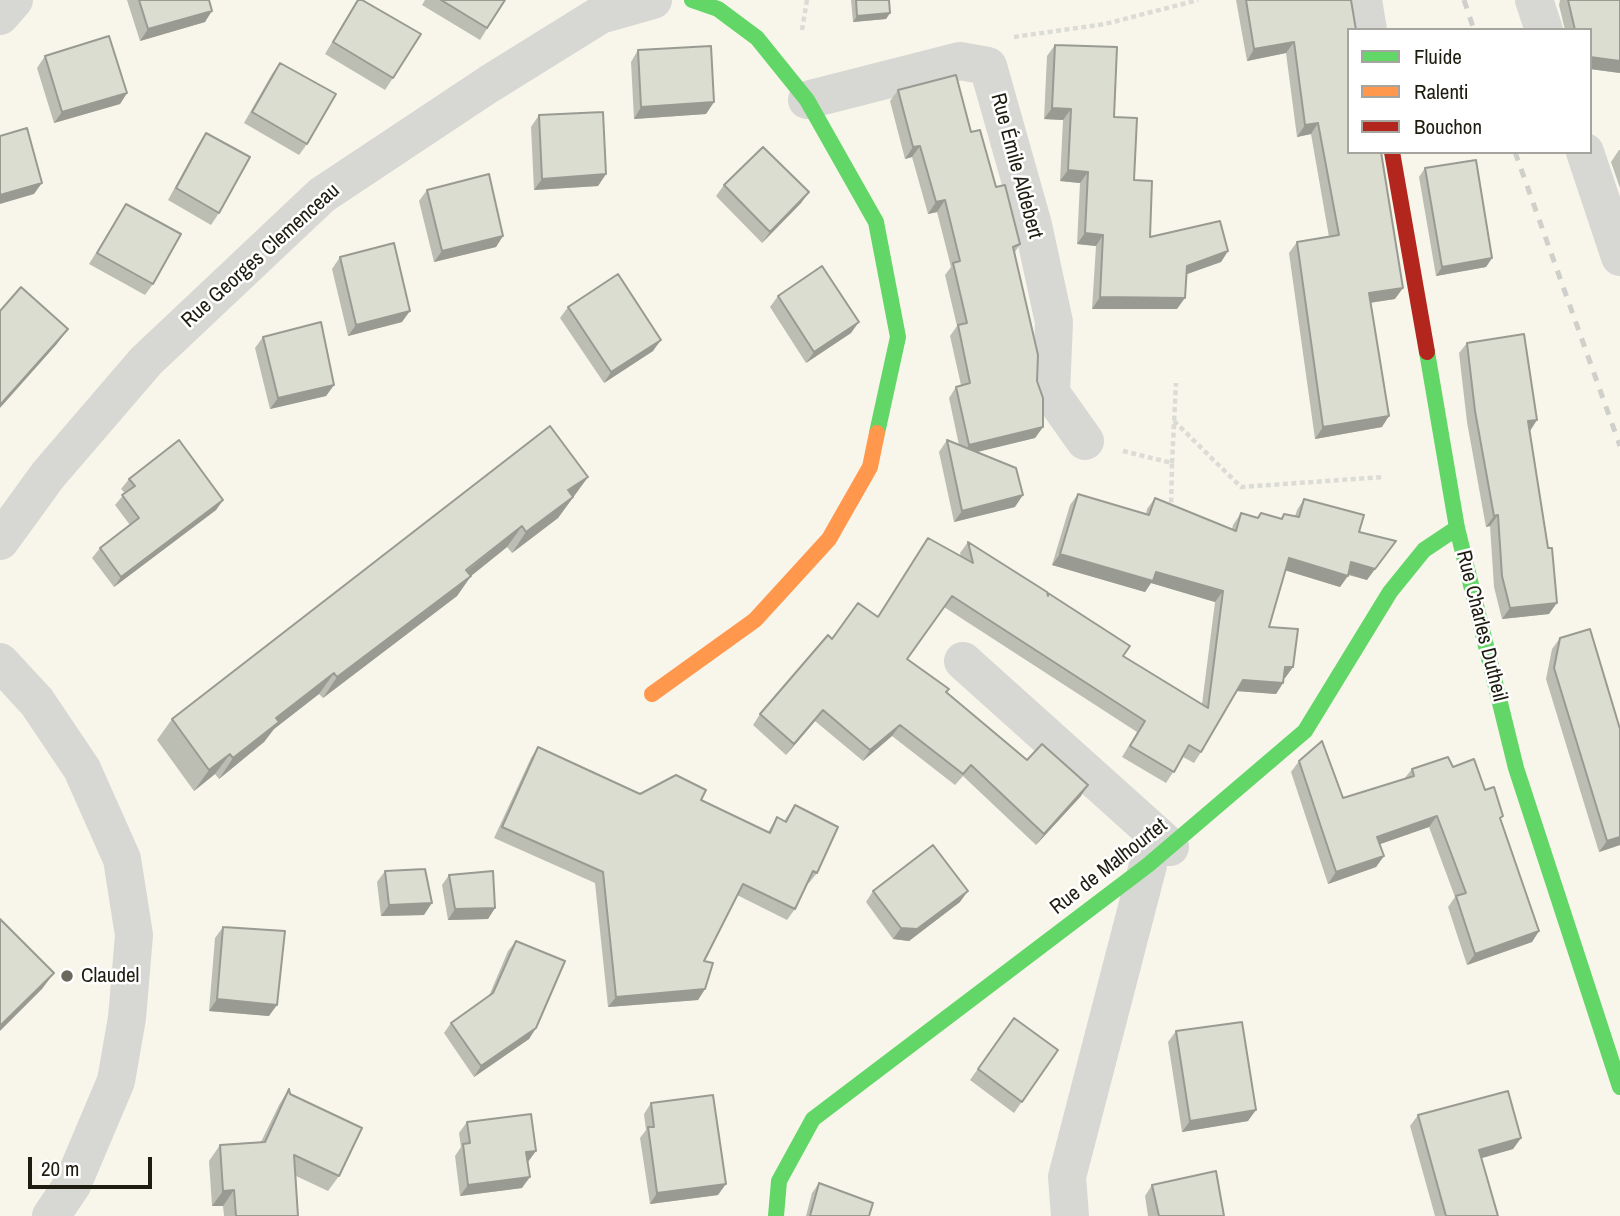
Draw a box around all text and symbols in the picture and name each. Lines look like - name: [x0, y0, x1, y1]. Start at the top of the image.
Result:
- legend: [1347, 28, 1592, 154]
- text: Fluide: [1414, 42, 1462, 71]
- text: Ralenti: [1414, 77, 1469, 106]
- street label: Rue Émile Aldebert: [985, 91, 1047, 241]
- text: Bouchon: [1414, 112, 1482, 141]
- street label: Rue Georges Clemenceau: [177, 178, 345, 334]
- street label: Rue Charles Dutheil: [1450, 548, 1512, 704]
- street label: Rue de Malhourtet: [1045, 813, 1173, 921]
- place label: Claudel: [81, 963, 139, 989]
- marker: Claudel: [59, 968, 75, 984]
- scale bar: [32, 1142, 156, 1186]
- text: 20 m: [41, 1154, 79, 1183]

